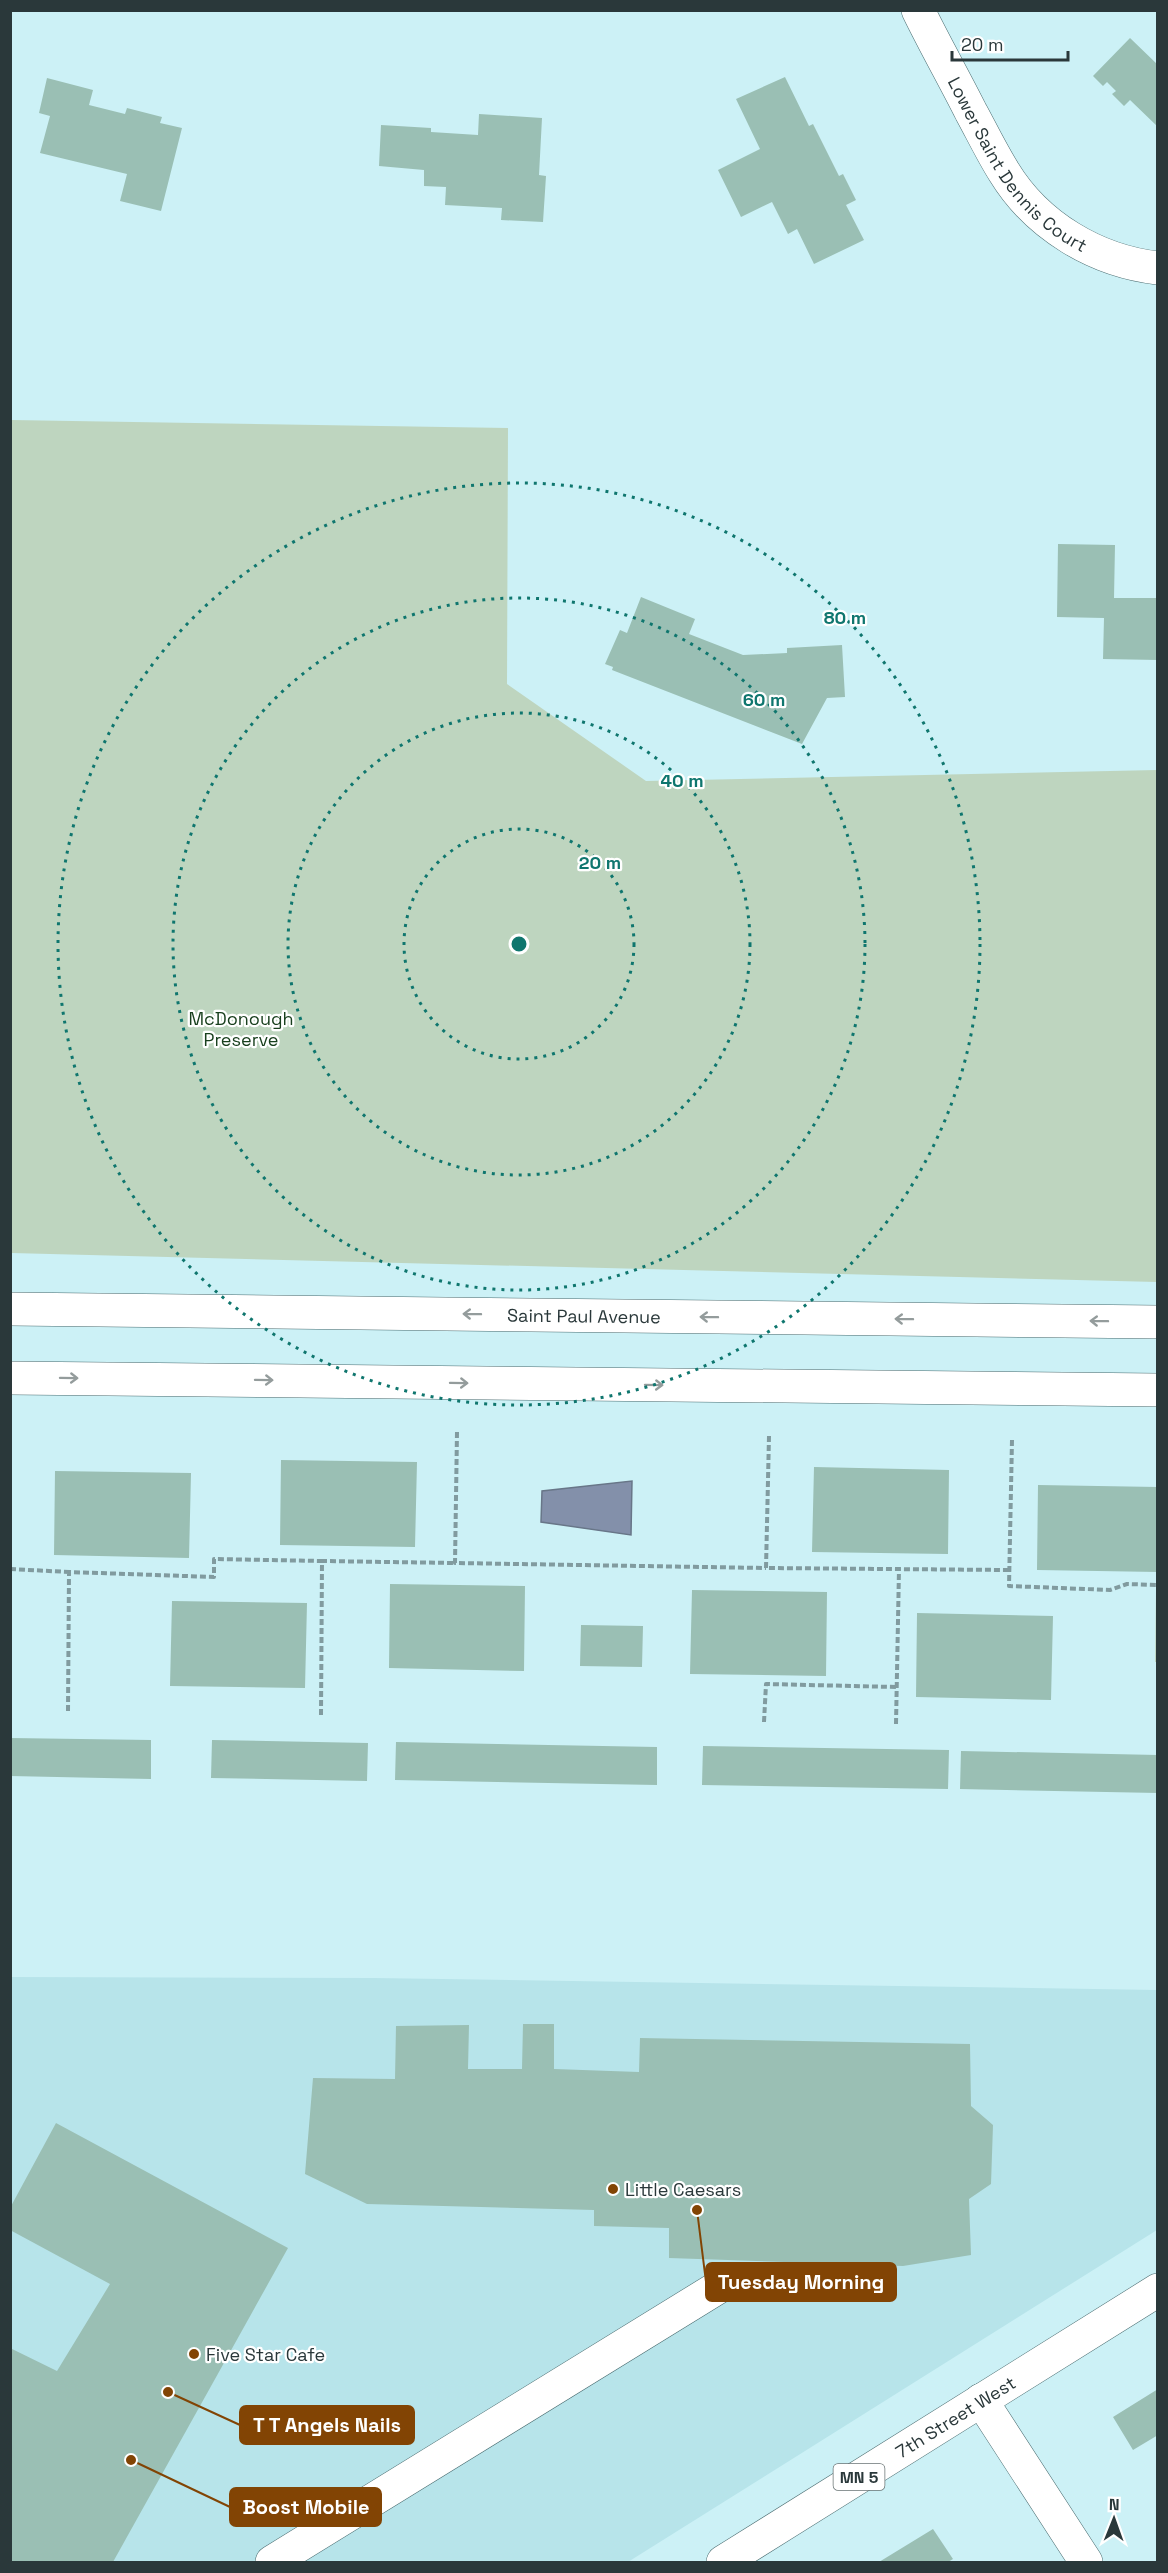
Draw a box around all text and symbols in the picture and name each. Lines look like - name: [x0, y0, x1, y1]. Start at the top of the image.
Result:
- scale bar: [952, 24, 1068, 62]
- text: 20 m: [961, 33, 1004, 56]
- street label: Lower Saint Dennis Court: [943, 73, 1091, 257]
- text: 80 m: [824, 606, 866, 629]
- text: 60 m: [743, 688, 785, 711]
- text: 40 m: [660, 769, 704, 792]
- text: 20 m: [579, 851, 621, 874]
- centre of rings: [509, 934, 529, 954]
- park label: McDonough Preserve: [188, 1007, 294, 1051]
- street label: Saint Paul Avenue: [507, 1303, 661, 1328]
- one-way arrow: [463, 1308, 483, 1320]
- one-way arrow: [700, 1311, 720, 1322]
- one-way arrow: [895, 1313, 915, 1325]
- one-way arrow: [1090, 1315, 1110, 1327]
- one-way arrow: [58, 1372, 78, 1384]
- one-way arrow: [253, 1375, 273, 1386]
- one-way arrow: [448, 1377, 468, 1388]
- one-way arrow: [643, 1379, 663, 1391]
- place label: Little Caesars: [625, 2178, 741, 2201]
- marker: Little Caesars: [606, 2182, 620, 2196]
- callout: Tuesday Morning: [706, 2263, 896, 2301]
- text: Tuesday Morning: [718, 2269, 884, 2295]
- place label: Five Star Cafe: [206, 2343, 325, 2366]
- marker: Five Star Cafe: [187, 2347, 201, 2361]
- street label: 7th Street West: [891, 2371, 1020, 2463]
- callout: T T Angels Nails: [240, 2406, 414, 2444]
- text: T T Angels Nails: [253, 2412, 401, 2438]
- road number: MN 5: [834, 2464, 884, 2490]
- callout: Boost Mobile: [230, 2488, 381, 2526]
- north arrow: [1084, 2489, 1144, 2549]
- text: Boost Mobile: [242, 2494, 370, 2520]
- text: N: [1109, 2494, 1120, 2515]

